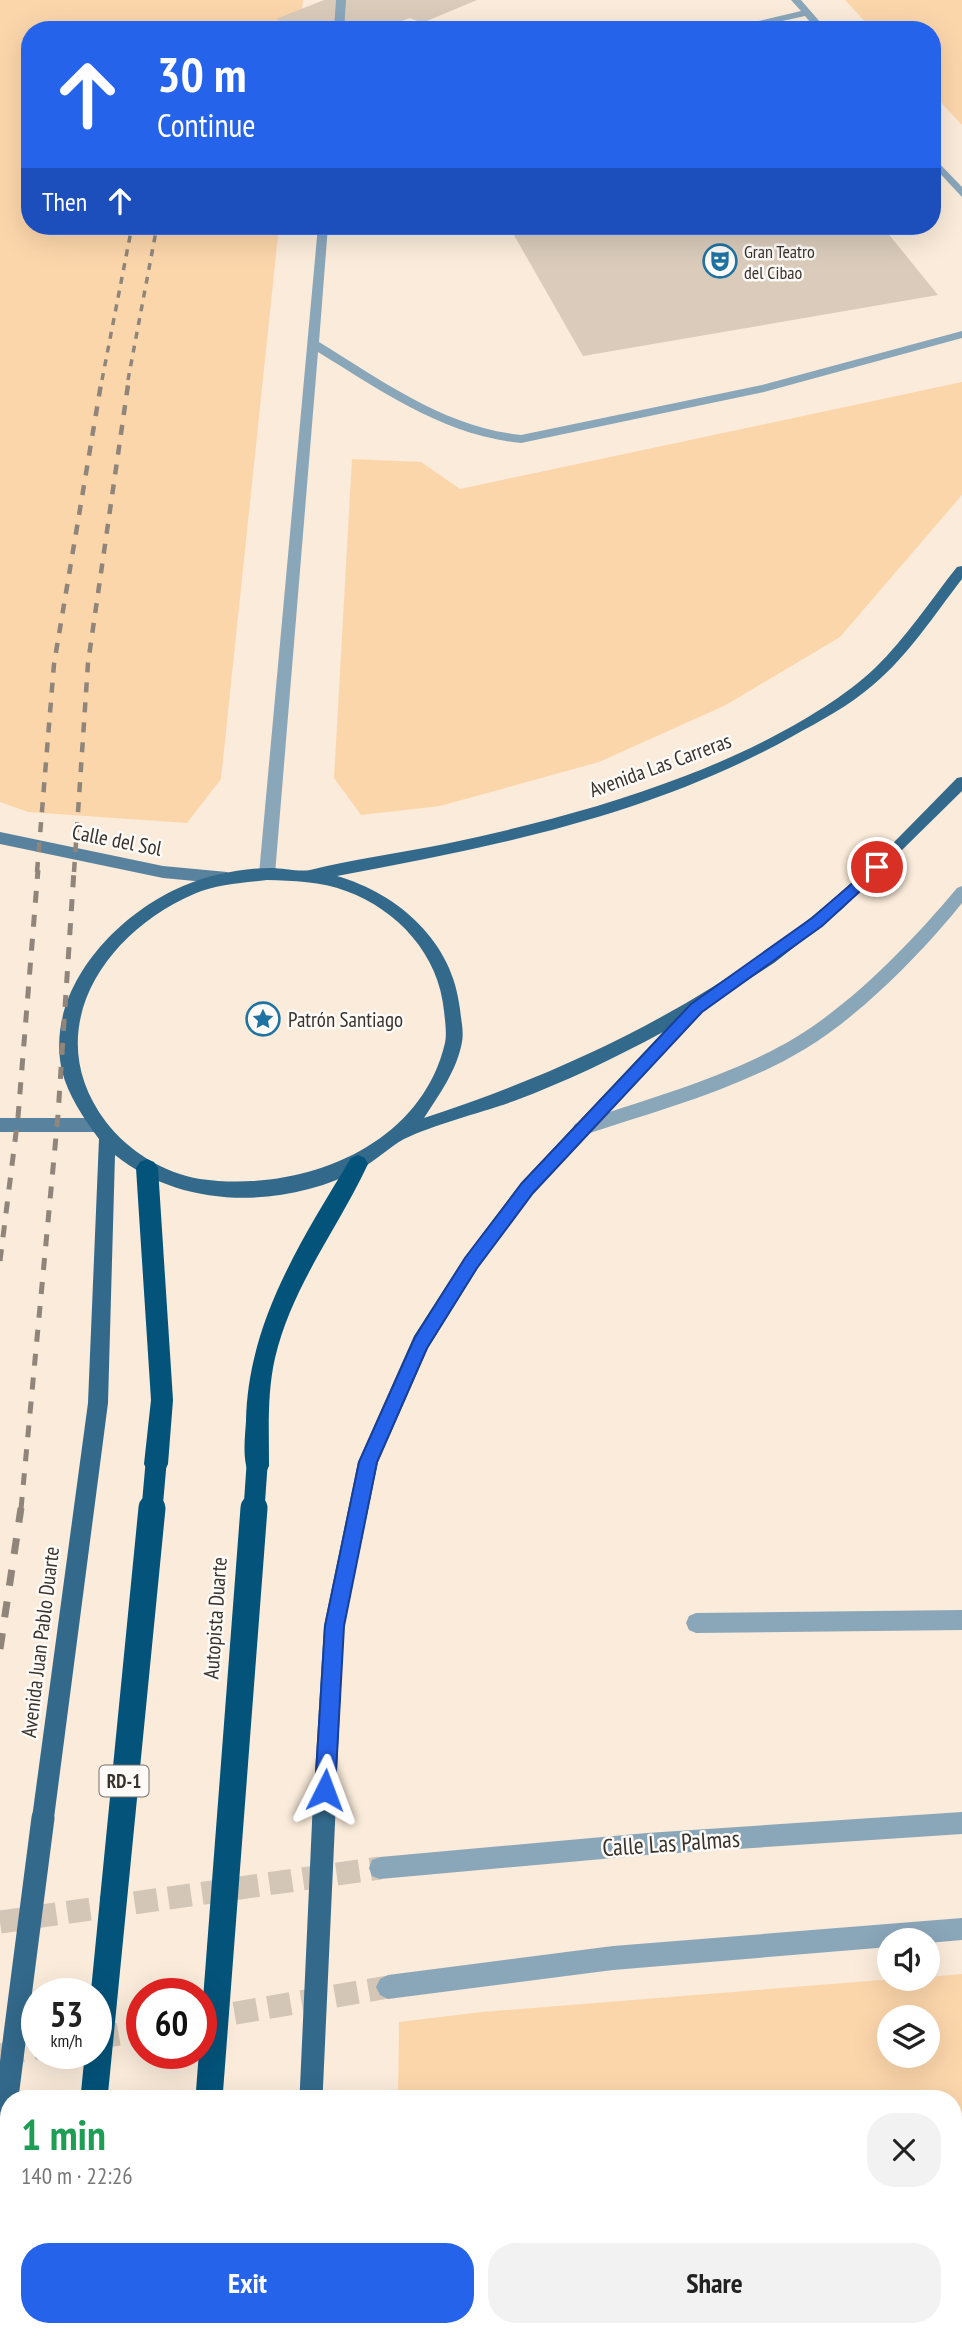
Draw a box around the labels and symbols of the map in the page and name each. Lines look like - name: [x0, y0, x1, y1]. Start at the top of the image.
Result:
- place label: Gran Teatro del Cibao: [744, 240, 815, 284]
- theatre icon: Gran Teatro del Cibao: [701, 242, 739, 280]
- street label: Avenida Las Carreras: [585, 727, 735, 803]
- street label: Calle del Sol: [70, 818, 164, 862]
- pin: [847, 837, 907, 897]
- place icon: Patrón Santiago: [244, 1000, 282, 1038]
- place label: Patrón Santiago: [288, 1006, 403, 1033]
- street label: Avenida Juan Pablo Duarte: [15, 1545, 65, 1739]
- street label: Autopista Duarte: [197, 1556, 233, 1680]
- position arrow: [288, 1753, 362, 1827]
- road number: RD-1: [100, 1765, 148, 1796]
- street label: Calle Las Palmas: [601, 1823, 741, 1863]
- speed limit sign: 60: [126, 1978, 217, 2069]

